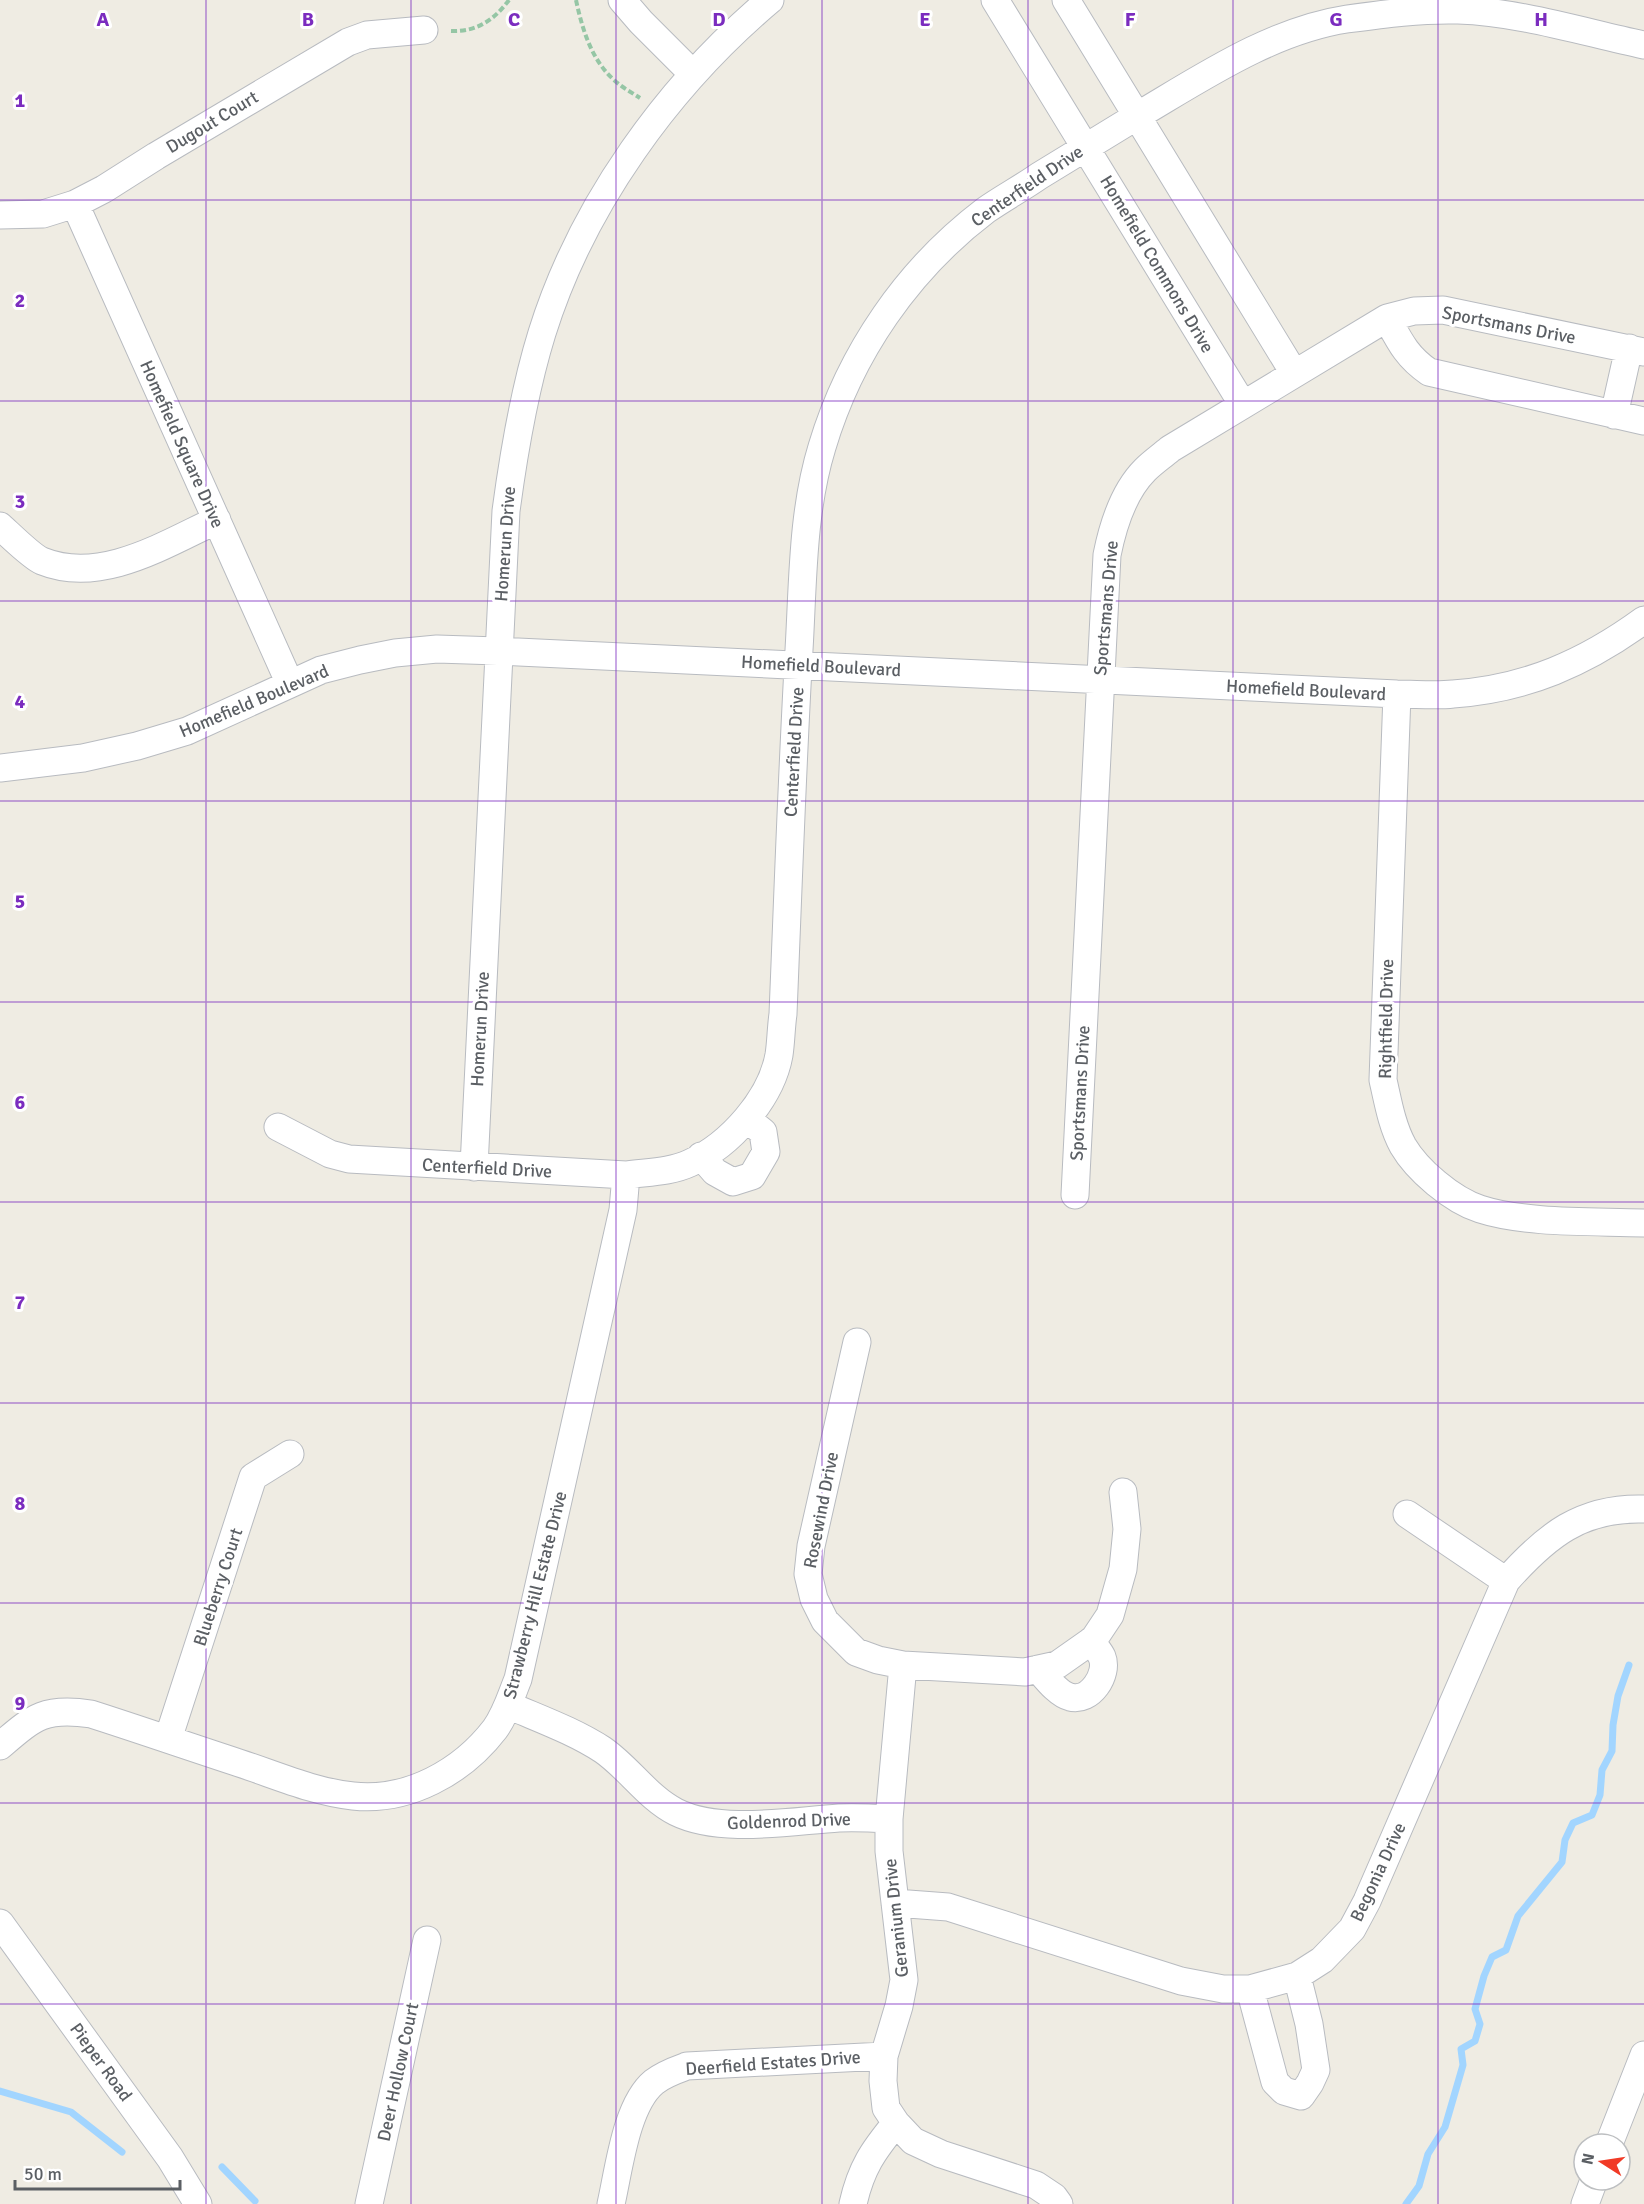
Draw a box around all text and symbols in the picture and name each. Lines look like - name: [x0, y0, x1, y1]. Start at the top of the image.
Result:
- text: A: [97, 7, 110, 32]
- text: B: [302, 7, 314, 32]
- text: C: [508, 7, 520, 32]
- text: D: [712, 7, 726, 32]
- text: E: [919, 7, 931, 32]
- text: F: [1125, 7, 1136, 32]
- text: G: [1329, 7, 1343, 32]
- text: H: [1534, 7, 1548, 32]
- street label: Dugout Court: [162, 86, 262, 158]
- text: 1: [15, 88, 26, 113]
- street label: Centerfield Drive: [967, 140, 1087, 232]
- street label: Homefield Commons Drive: [1095, 171, 1219, 357]
- text: 2: [15, 288, 25, 313]
- street label: Sportsmans Drive: [1440, 301, 1578, 349]
- street label: Homefield Square Drive: [135, 357, 229, 531]
- street label: Homerun Drive: [490, 486, 520, 602]
- text: 3: [15, 489, 25, 514]
- street label: Sportsmans Drive: [1089, 540, 1123, 676]
- street label: Homefield Boulevard: [740, 651, 902, 681]
- street label: Homefield Boulevard: [176, 660, 332, 742]
- street label: Homefield Boulevard: [1225, 675, 1387, 705]
- street label: Centerfield Drive: [780, 686, 808, 818]
- text: 4: [15, 689, 26, 714]
- text: 5: [15, 889, 25, 914]
- street label: Rightfield Drive: [1374, 959, 1398, 1079]
- street label: Homerun Drive: [466, 971, 494, 1087]
- street label: Sportsmans Drive: [1065, 1025, 1095, 1161]
- text: 6: [15, 1090, 26, 1115]
- street label: Centerfield Drive: [421, 1154, 553, 1182]
- text: 7: [15, 1290, 26, 1315]
- street label: Rosewind Drive: [799, 1450, 843, 1570]
- street label: Strawberry Hill Estate Drive: [499, 1489, 571, 1701]
- text: 8: [15, 1491, 26, 1516]
- street label: Blueberry Court: [189, 1525, 247, 1649]
- text: 9: [15, 1691, 26, 1716]
- street label: Goldenrod Drive: [727, 1808, 851, 1834]
- street label: Begonia Drive: [1345, 1819, 1411, 1925]
- street label: Geranium Drive: [879, 1858, 913, 1978]
- street label: Deer Hollow Court: [373, 2001, 423, 2143]
- street label: Pieper Road: [65, 2018, 137, 2106]
- street label: Deerfield Estates Drive: [685, 2046, 861, 2080]
- north arrow: [1572, 2132, 1632, 2192]
- text: N: [1577, 2152, 1599, 2167]
- scale bar: [15, 2153, 180, 2191]
- text: 50 m: [24, 2163, 62, 2185]

